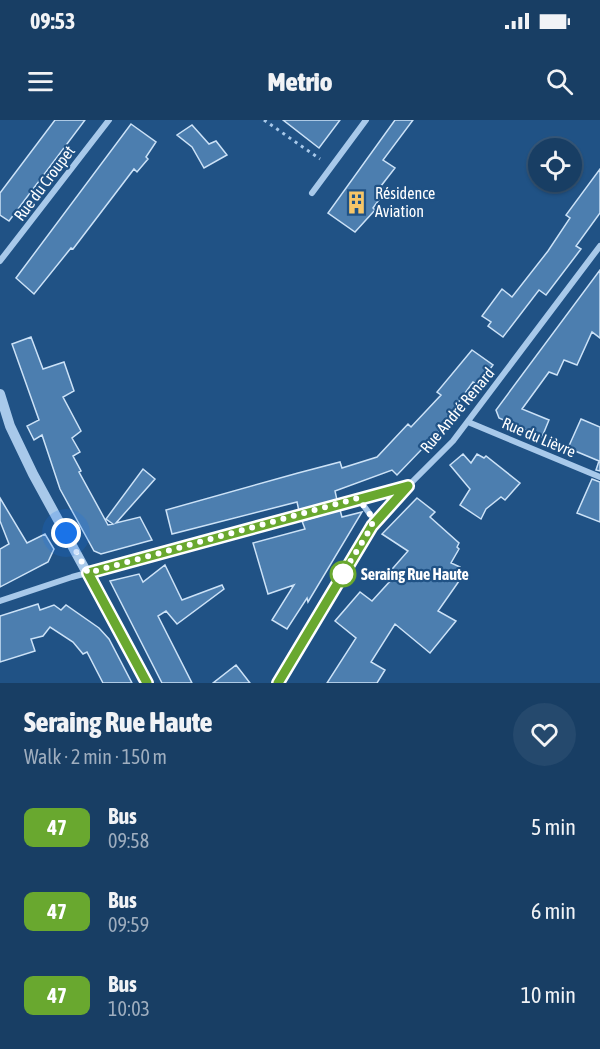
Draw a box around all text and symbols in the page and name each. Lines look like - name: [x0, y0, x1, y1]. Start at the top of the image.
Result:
- text: 09:53: [30, 8, 75, 34]
- icon: menu: [24, 65, 57, 98]
- icon: search: [543, 65, 576, 98]
- text: Metrio: [268, 66, 333, 97]
- map controls: [528, 138, 582, 192]
- button: locate: [528, 138, 582, 192]
- street label: Rue du Croupet: [10, 142, 79, 225]
- place label: Résidence Aviation: [375, 184, 435, 220]
- building icon: Résidence Aviation: [344, 189, 370, 215]
- street label: Rue André Renard: [416, 364, 498, 456]
- street label: Rue du Lièvre: [499, 413, 579, 461]
- your location: [51, 518, 81, 548]
- marker: Seraing Rue Haute: [330, 561, 356, 587]
- place label: Seraing Rue Haute: [361, 565, 469, 583]
- button: heart: [513, 703, 576, 766]
- text: Seraing Rue Haute: [24, 706, 212, 738]
- text: Walk · 2 min · 150 m: [24, 745, 167, 768]
- text: Bus: [108, 803, 137, 829]
- text: 5 min: [531, 814, 576, 840]
- text: 47: [47, 815, 67, 839]
- text: 09:58: [108, 829, 149, 852]
- text: Bus: [108, 887, 137, 913]
- text: 6 min: [531, 898, 576, 924]
- text: 47: [47, 899, 67, 923]
- text: 09:59: [108, 913, 149, 936]
- text: Bus: [108, 971, 137, 997]
- text: 10 min: [521, 982, 576, 1008]
- text: 47: [47, 983, 67, 1007]
- text: 10:03: [108, 997, 150, 1020]

